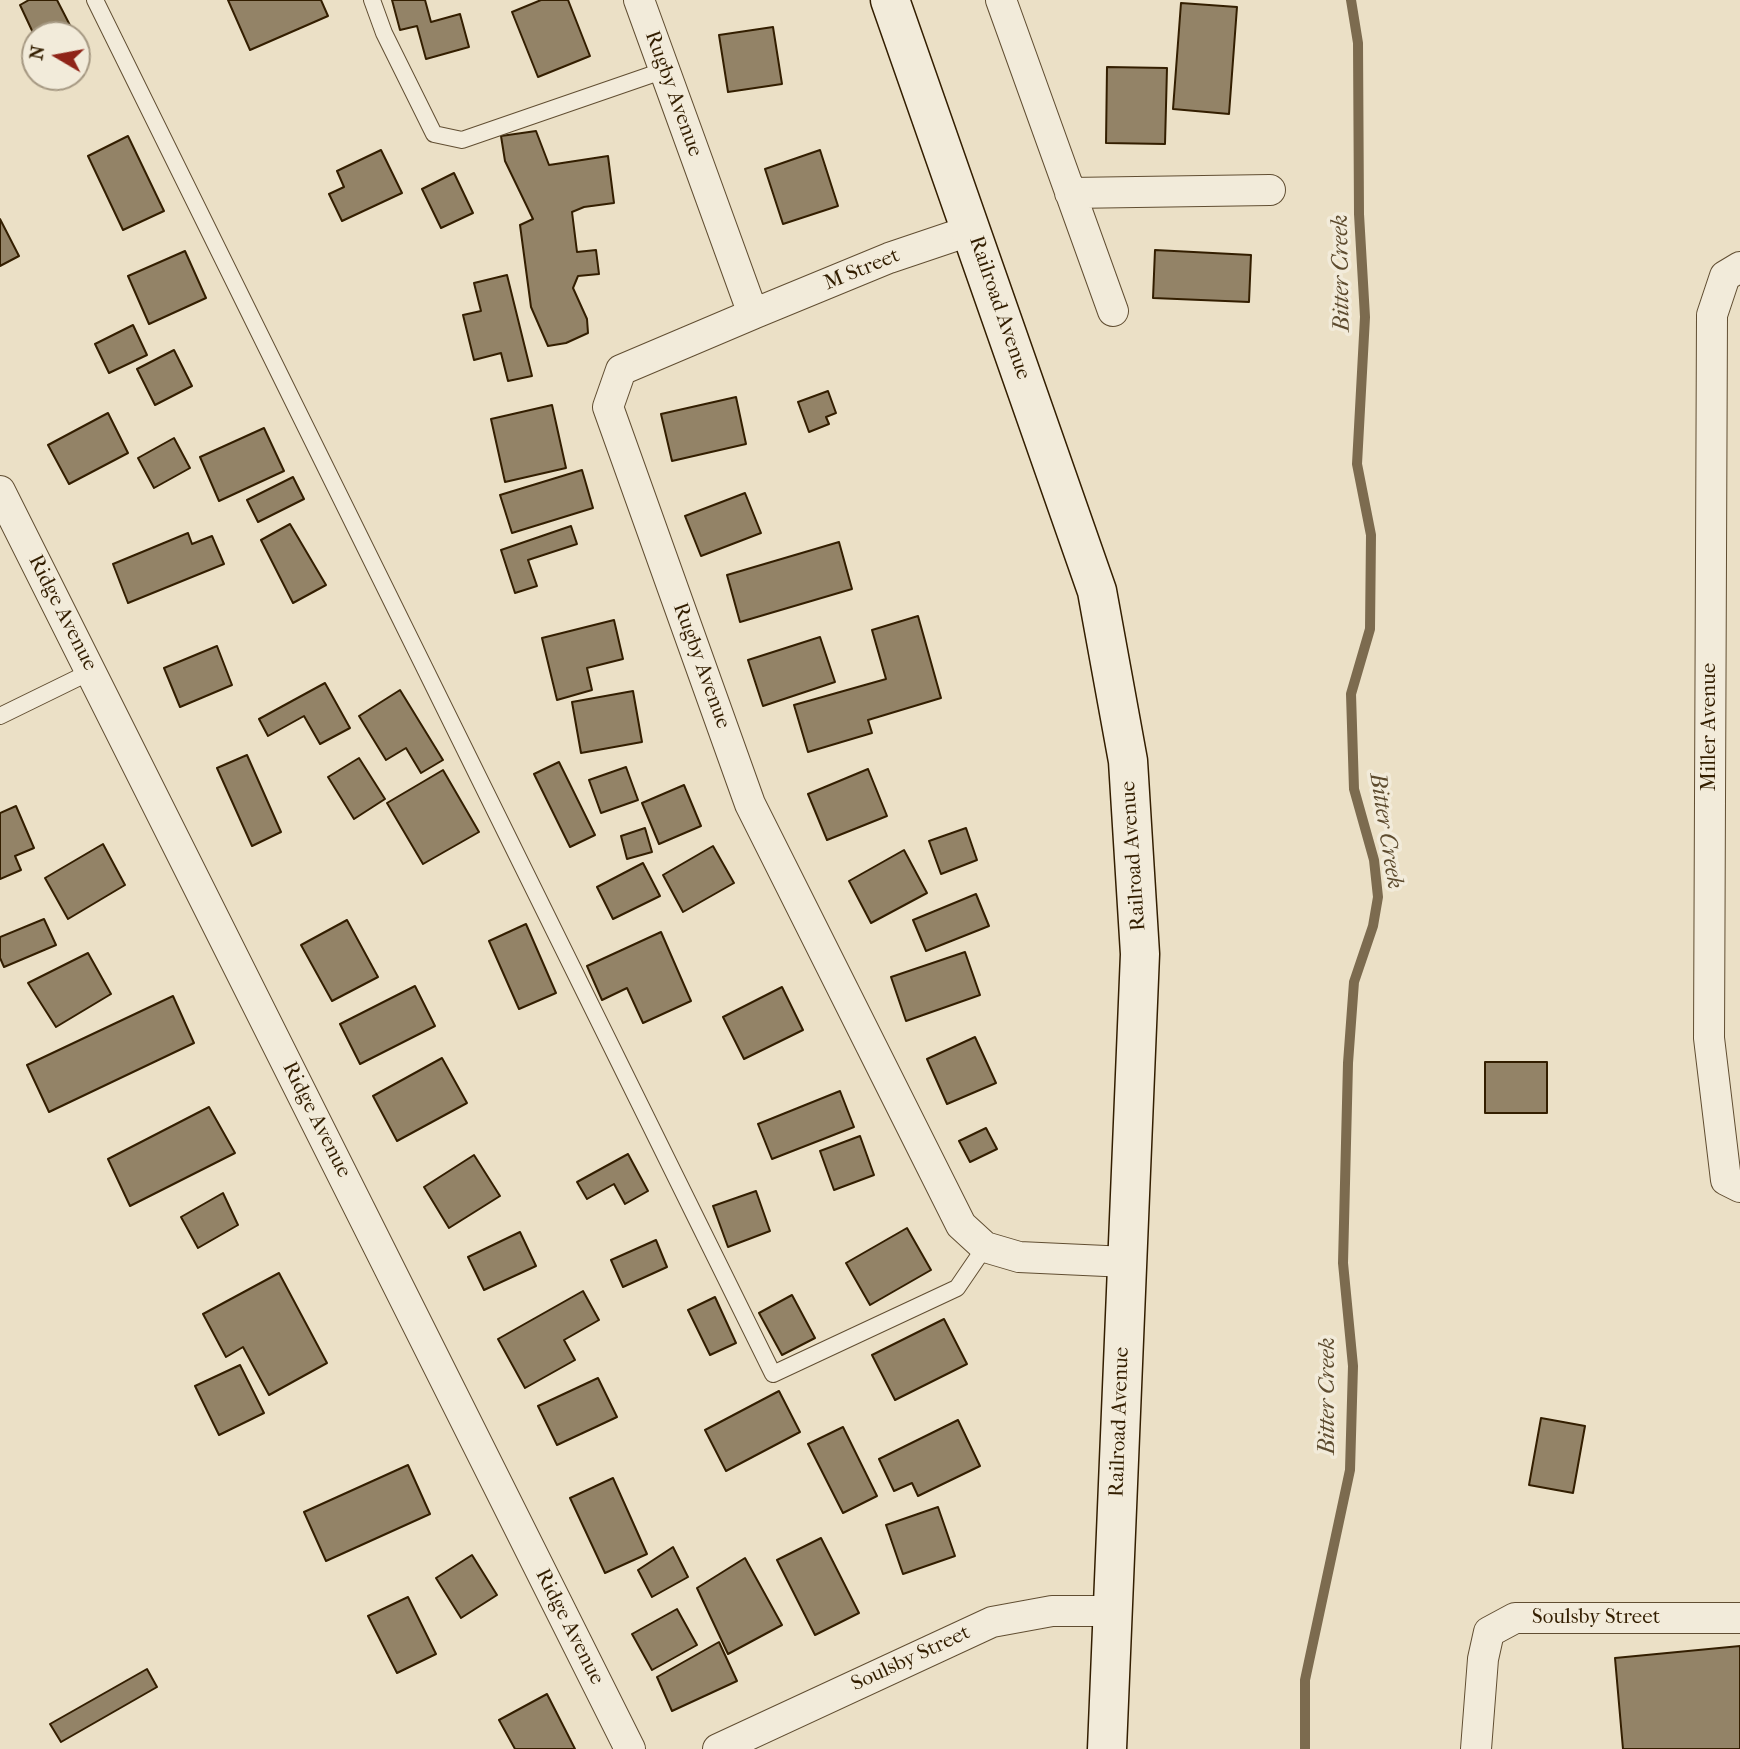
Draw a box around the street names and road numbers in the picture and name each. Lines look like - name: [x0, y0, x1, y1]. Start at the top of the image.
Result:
- street label: Rugby Avenue: [639, 28, 707, 160]
- street label: Railroad Avenue: [963, 233, 1035, 383]
- street label: M Street: [821, 243, 903, 297]
- street label: Ridge Avenue: [22, 551, 102, 675]
- street label: Rugby Avenue: [667, 600, 735, 732]
- street label: Miller Avenue: [1697, 663, 1723, 791]
- street label: Railroad Avenue: [1116, 780, 1152, 932]
- street label: Ridge Avenue: [276, 1058, 356, 1182]
- street label: Railroad Avenue: [1105, 1347, 1135, 1497]
- street label: Ridge Avenue: [529, 1565, 609, 1689]
- street label: Soulsby Street: [1532, 1605, 1660, 1631]
- street label: Soulsby Street: [848, 1620, 974, 1698]

